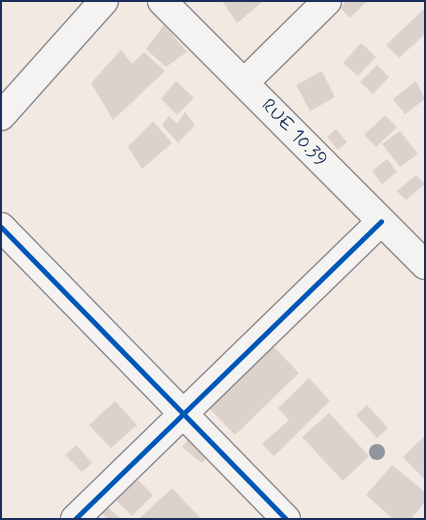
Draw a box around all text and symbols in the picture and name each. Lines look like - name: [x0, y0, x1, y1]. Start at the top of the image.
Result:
- street label: RUE 10.39: [256, 94, 332, 172]

